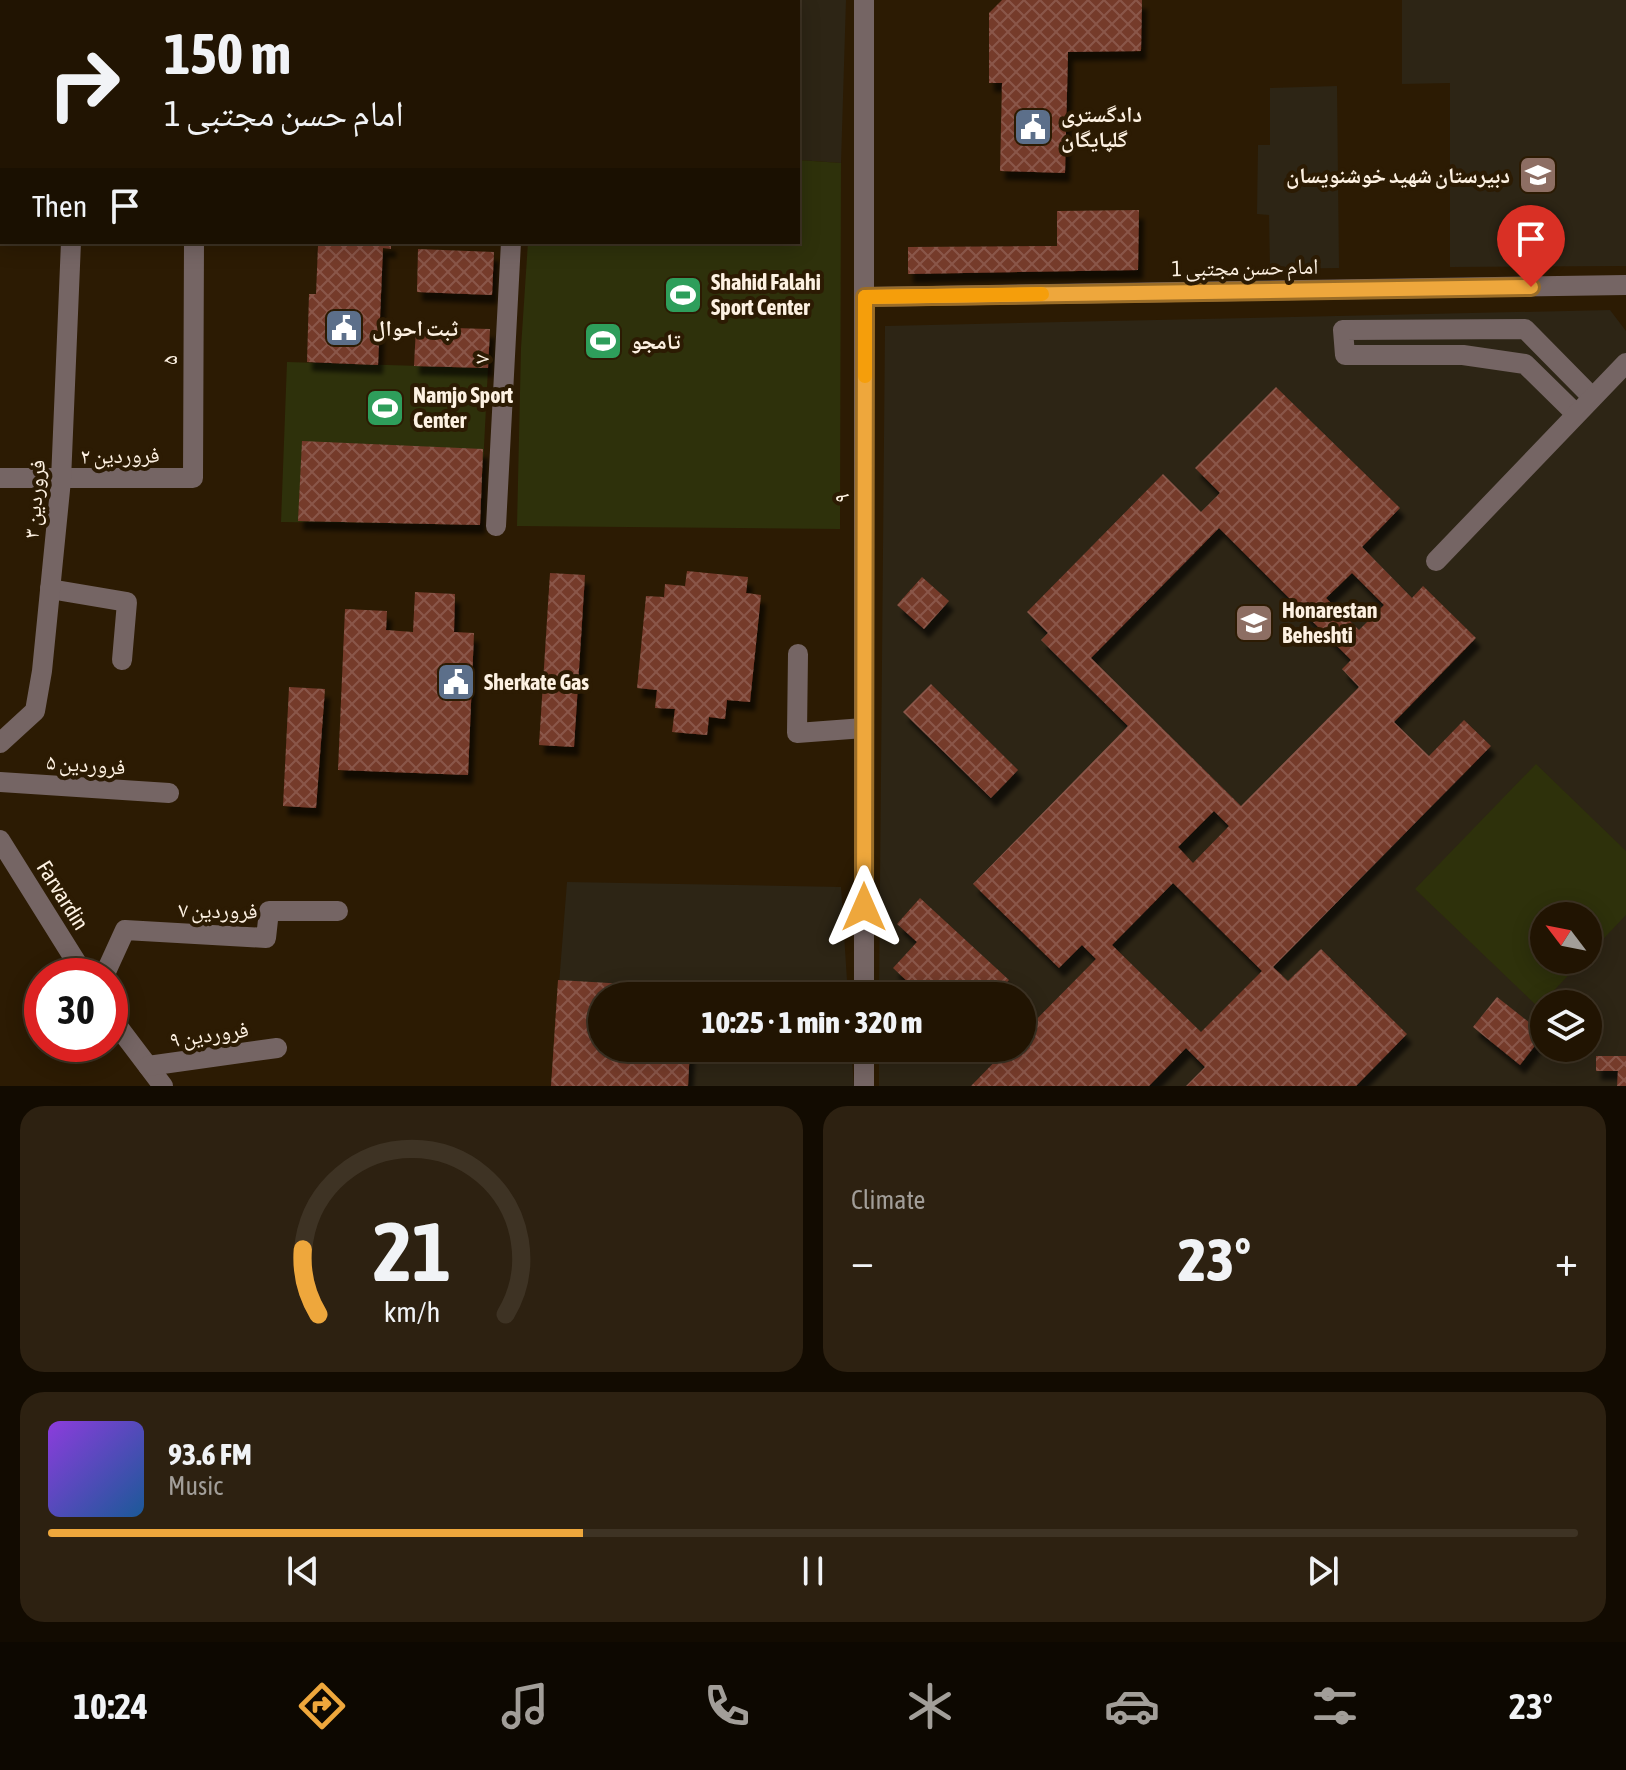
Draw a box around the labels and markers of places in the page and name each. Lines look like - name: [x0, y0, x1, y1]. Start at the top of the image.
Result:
- place label: دادگستری گلپایگان: [1061, 101, 1142, 153]
- public building icon: دادگستری گلپایگان: [1012, 106, 1054, 148]
- school or university icon: دبیرستان شهید خوشنویسان: [1517, 154, 1559, 196]
- place label: دبیرستان شهید خوشنویسان: [1286, 162, 1510, 189]
- pin: [1497, 205, 1565, 287]
- place label: Shahid Falahi Sport Center: [711, 269, 821, 320]
- sports icon: Shahid Falahi Sport Center: [662, 274, 704, 316]
- public building icon: ثبت احوال: [323, 307, 365, 349]
- place label: ثبت احوال: [372, 315, 458, 342]
- sports icon: تامجو: [582, 320, 624, 362]
- place label: تامجو: [631, 328, 681, 354]
- place label: Namjo Sport Center: [413, 382, 514, 433]
- sports icon: Namjo Sport Center: [364, 387, 406, 429]
- place label: Honarestan Beheshti: [1282, 597, 1378, 648]
- school or university icon: Honarestan Beheshti: [1233, 602, 1275, 644]
- public building icon: Sherkate Gas: [435, 661, 477, 703]
- place label: Sherkate Gas: [484, 669, 589, 695]

